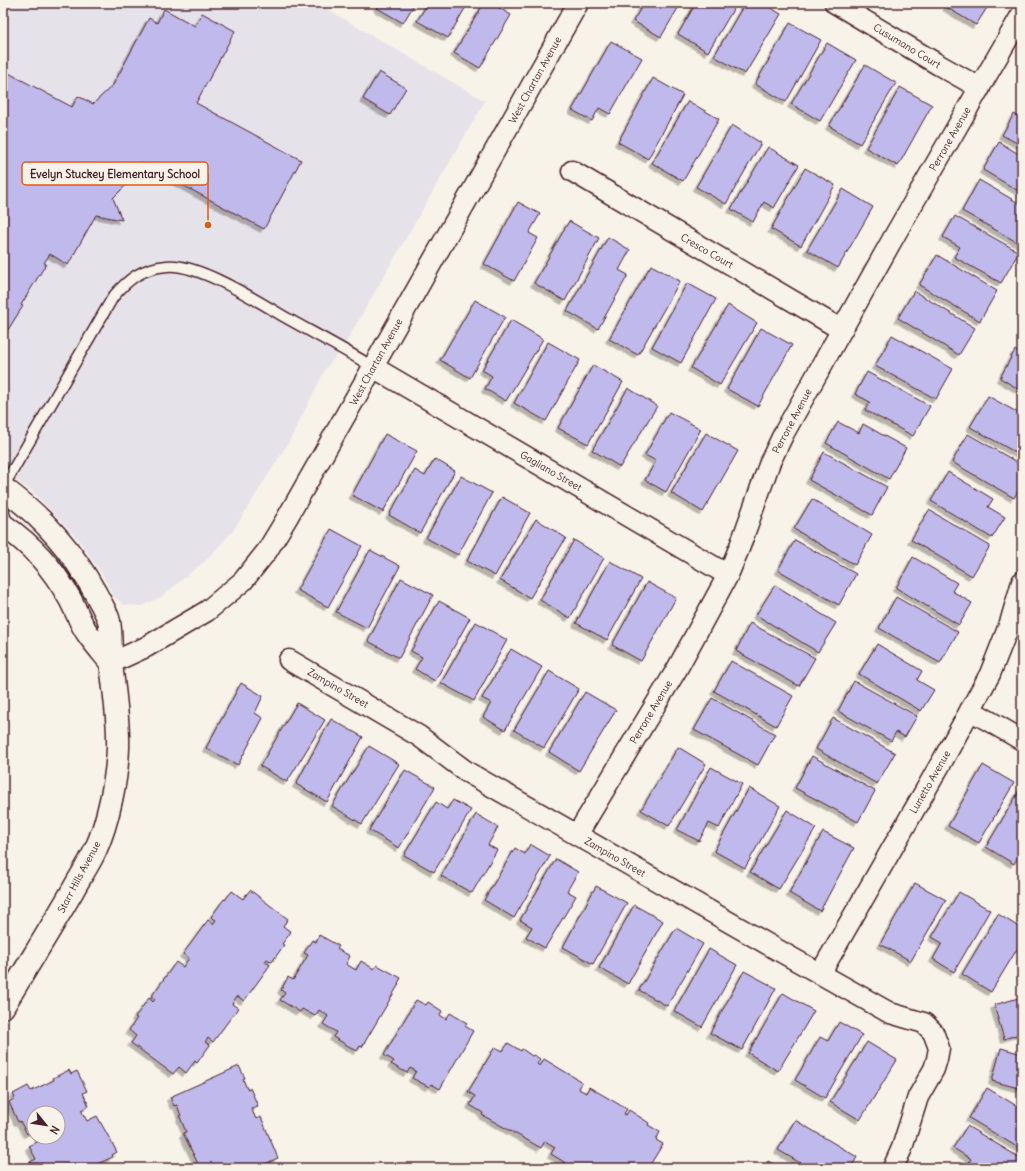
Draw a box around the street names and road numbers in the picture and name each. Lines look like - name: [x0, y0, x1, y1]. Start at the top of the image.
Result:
- street label: Cusumano Court: [871, 21, 944, 72]
- street label: West Chartan Avenue: [506, 34, 564, 126]
- street label: Perrone Avenue: [926, 105, 974, 173]
- street label: Cresco Court: [678, 231, 736, 272]
- street label: West Chartan Avenue: [347, 316, 405, 408]
- street label: Perrone Avenue: [769, 386, 815, 456]
- street label: Gagliano Street: [518, 448, 585, 494]
- street label: Zampino Street: [305, 665, 371, 711]
- street label: Perrone Avenue: [627, 678, 675, 746]
- street label: Lunetto Avenue: [907, 748, 953, 816]
- street label: Zampino Street: [582, 834, 648, 880]
- street label: Starr Hills Avenue: [55, 839, 103, 915]

